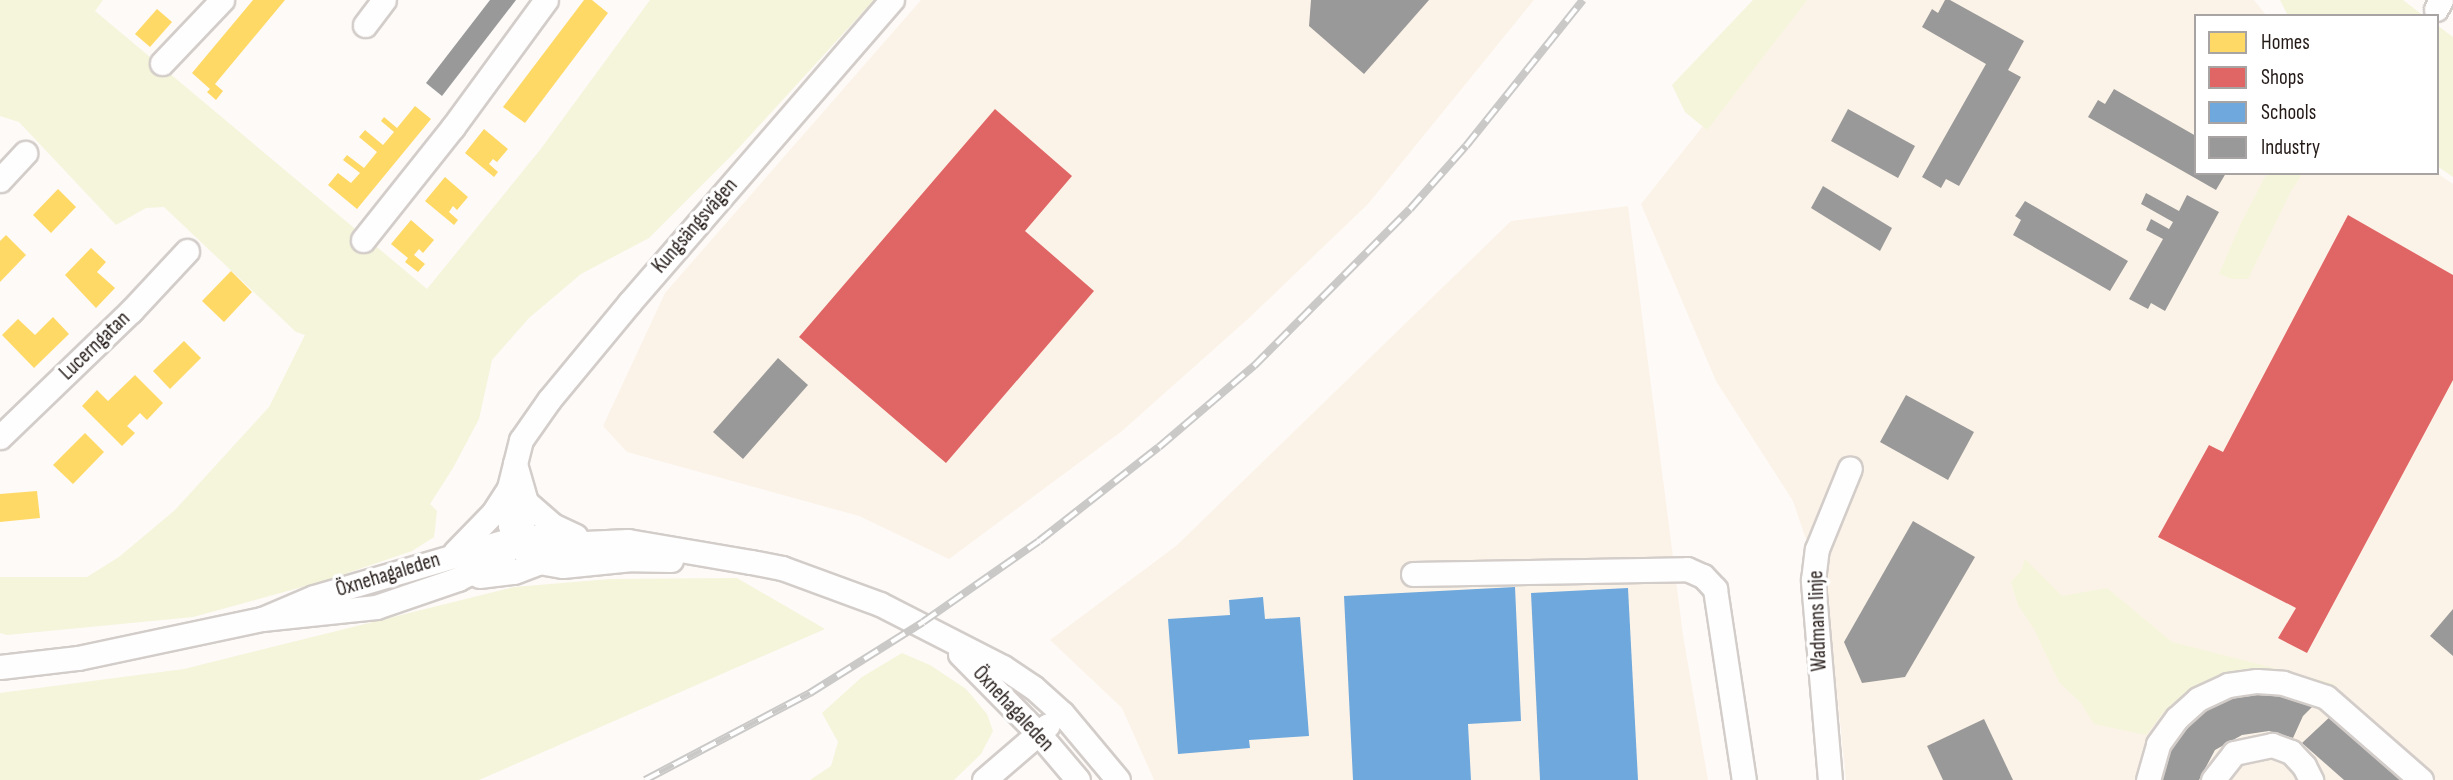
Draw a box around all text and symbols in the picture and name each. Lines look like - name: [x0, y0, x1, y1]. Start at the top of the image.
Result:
- legend: [2194, 14, 2439, 175]
- text: Homes: [2261, 30, 2310, 55]
- text: Shops: [2261, 65, 2304, 90]
- text: Schools: [2261, 100, 2316, 125]
- text: Industry: [2261, 135, 2320, 160]
- street label: Kungsängsvägen: [647, 173, 743, 279]
- street label: Lucerngatan: [55, 306, 135, 386]
- street label: Öxnehagaleden: [333, 547, 443, 603]
- street label: Wadmans linje: [1804, 570, 1832, 672]
- street label: Öxnehagaleden: [967, 661, 1059, 757]

